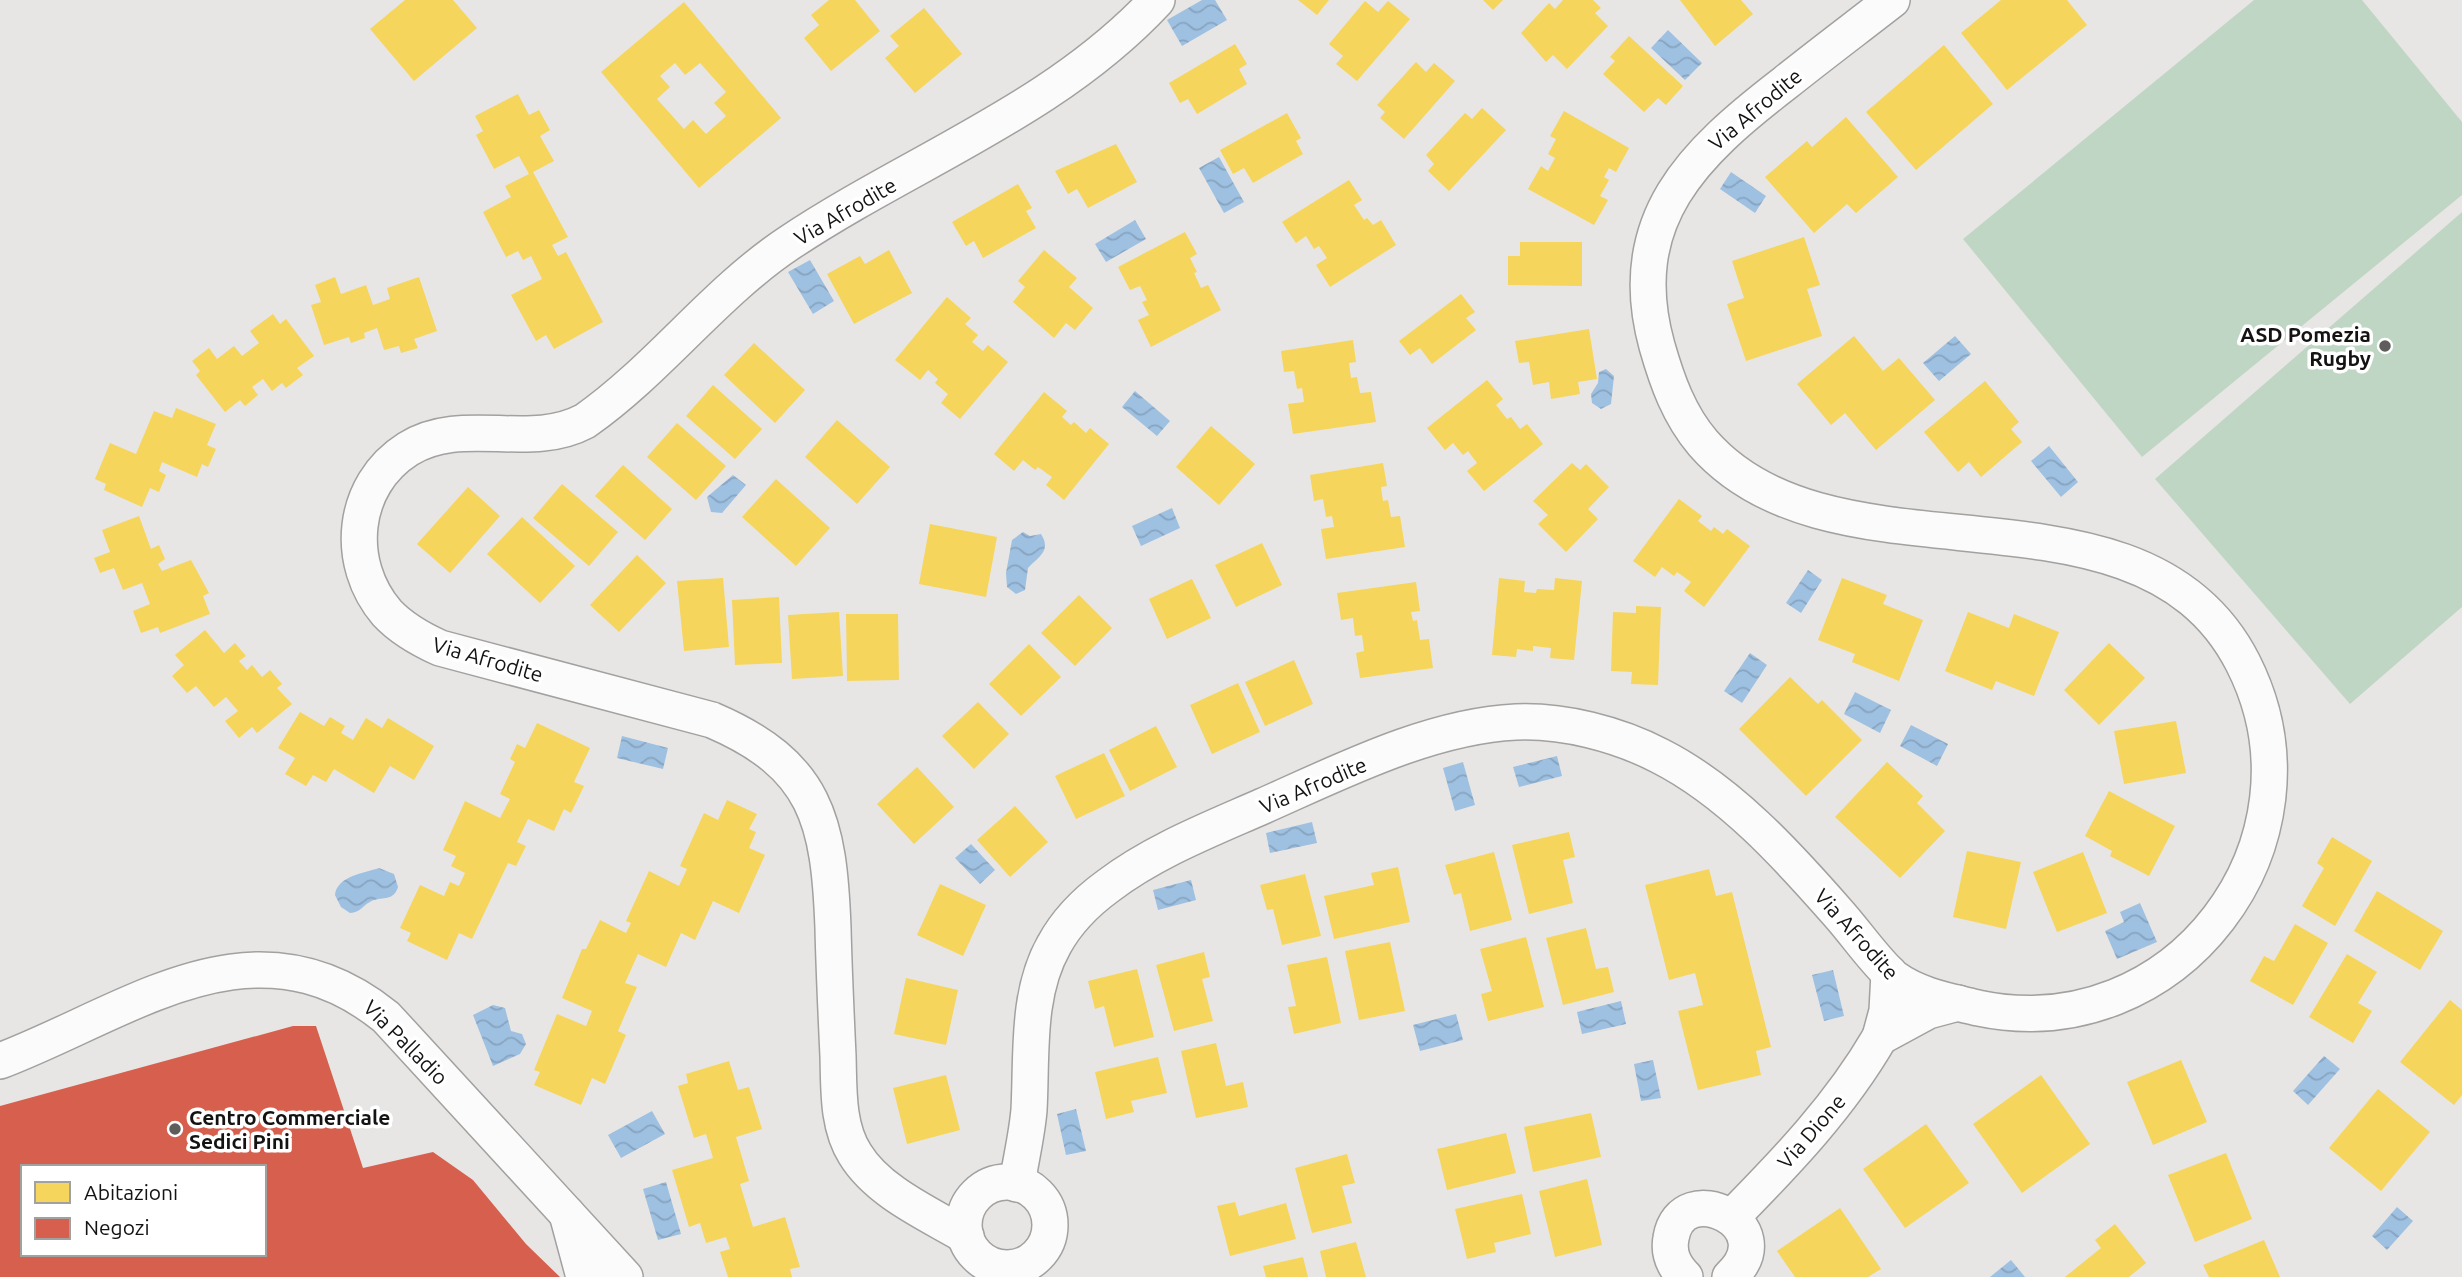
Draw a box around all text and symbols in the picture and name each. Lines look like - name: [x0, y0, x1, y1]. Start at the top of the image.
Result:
- street label: Via Afrodite: [1704, 63, 1806, 155]
- street label: Via Afrodite: [790, 172, 900, 250]
- place label: ASD Pomezia Rugby: [2240, 322, 2371, 370]
- marker: ASD Pomezia Rugby: [2377, 338, 2393, 354]
- street label: Via Afrodite: [430, 632, 546, 686]
- street label: Via Afrodite: [1256, 752, 1370, 818]
- street label: Via Afrodite: [1810, 884, 1904, 984]
- street label: Via Palladio: [359, 995, 453, 1089]
- street label: Via Dione: [1772, 1089, 1850, 1173]
- place label: Centro Commerciale Sedici Pini: [189, 1105, 390, 1153]
- marker: Centro Commerciale Sedici Pini: [167, 1121, 183, 1137]
- legend: [21, 1165, 266, 1256]
- text: Abitazioni: [84, 1180, 178, 1204]
- text: Negozi: [84, 1215, 150, 1239]

